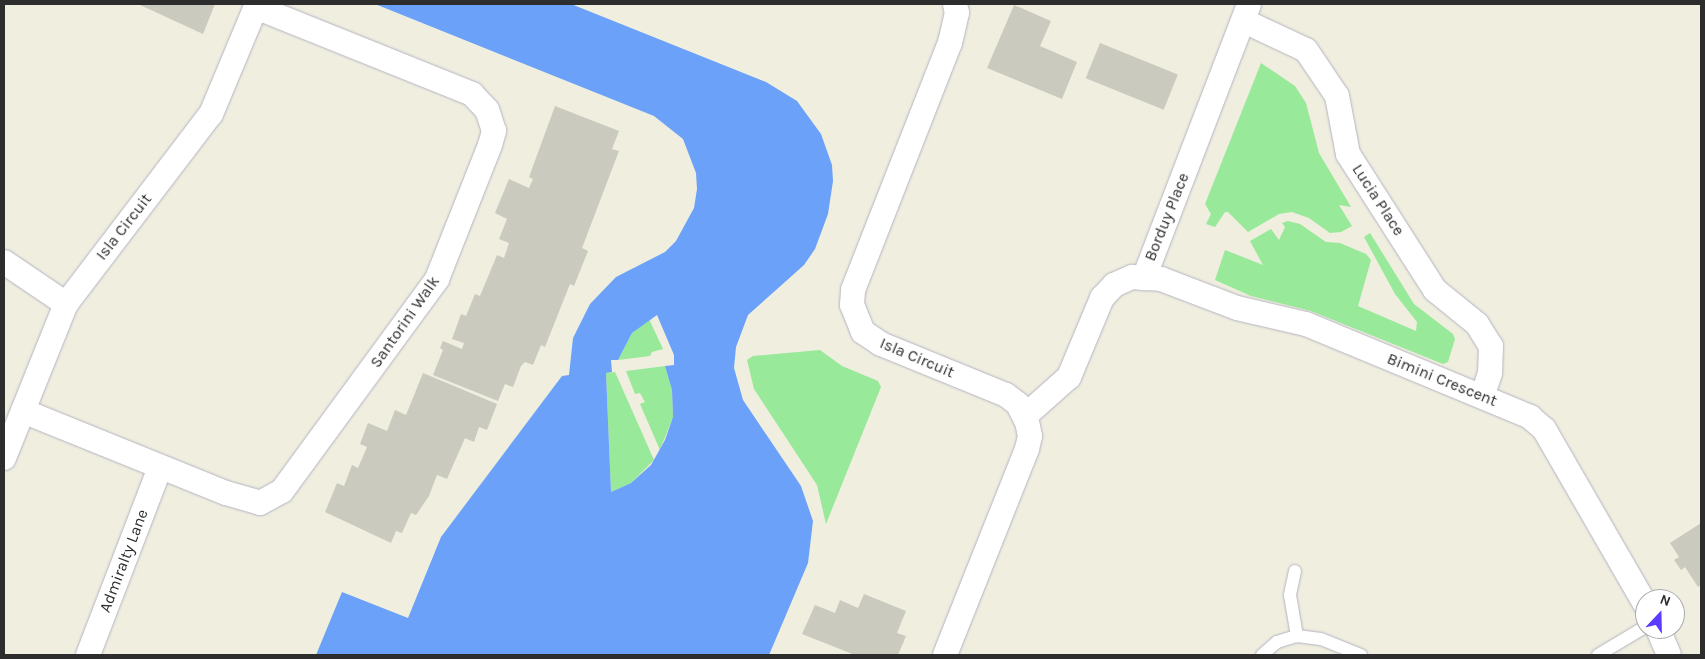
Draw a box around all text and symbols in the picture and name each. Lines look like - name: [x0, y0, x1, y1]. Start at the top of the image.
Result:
- street label: Lucia Place: [1348, 161, 1408, 239]
- street label: Borduy Place: [1141, 170, 1193, 264]
- street label: Isla Circuit: [92, 190, 156, 264]
- street label: Santorini Walk: [366, 272, 444, 372]
- street label: Isla Circuit: [877, 334, 957, 382]
- street label: Bimini Crescent: [1384, 349, 1500, 411]
- street label: Admiralty Lane: [96, 507, 152, 615]
- north arrow: [1635, 589, 1685, 639]
- text: N: [1657, 591, 1673, 610]

